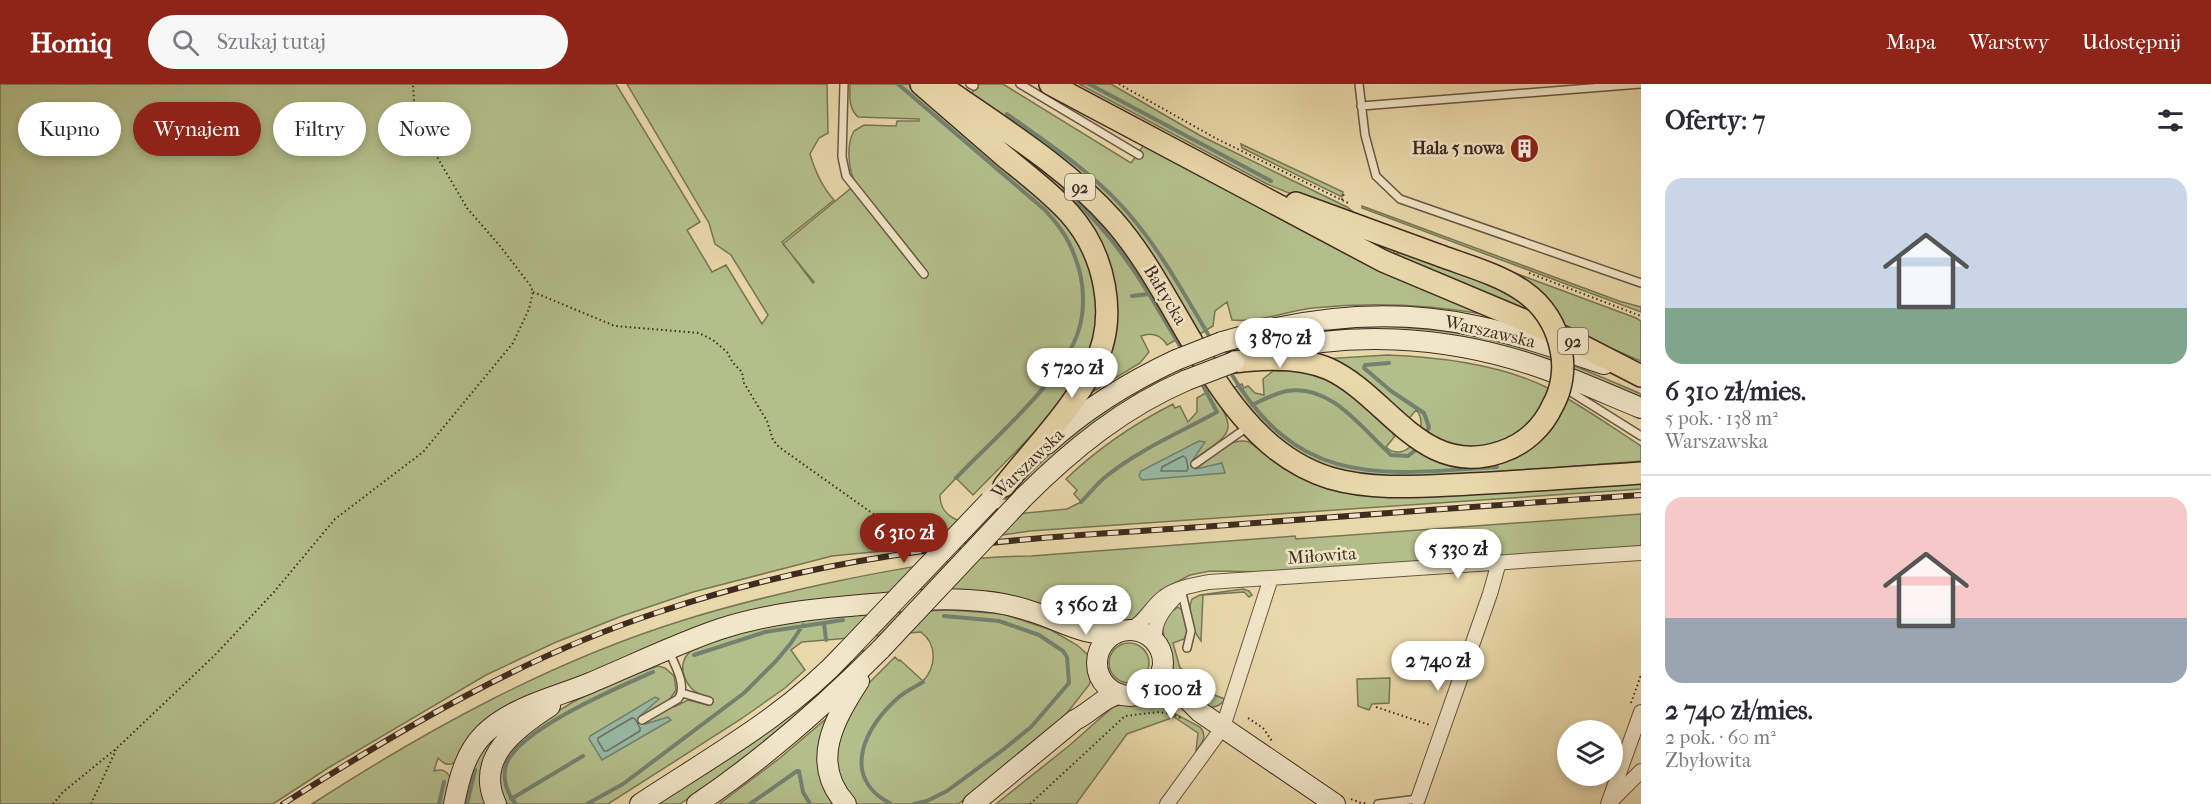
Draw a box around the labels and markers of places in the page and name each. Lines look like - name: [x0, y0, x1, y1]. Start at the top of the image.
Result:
- building icon: Hala 5 nowa: [1509, 132, 1541, 164]
- place label: Hala 5 nowa: [1412, 138, 1505, 159]
- pin: 3 870 zł: [1218, 318, 1342, 369]
- pin: 5 720 zł: [1010, 348, 1134, 399]
- pin: 6 310 zł: [842, 513, 966, 564]
- pin: 5 330 zł: [1396, 529, 1520, 580]
- pin: 3 560 zł: [1024, 585, 1148, 636]
- pin: 2 740 zł: [1376, 641, 1500, 692]
- pin: 5 100 zł: [1109, 669, 1233, 720]

